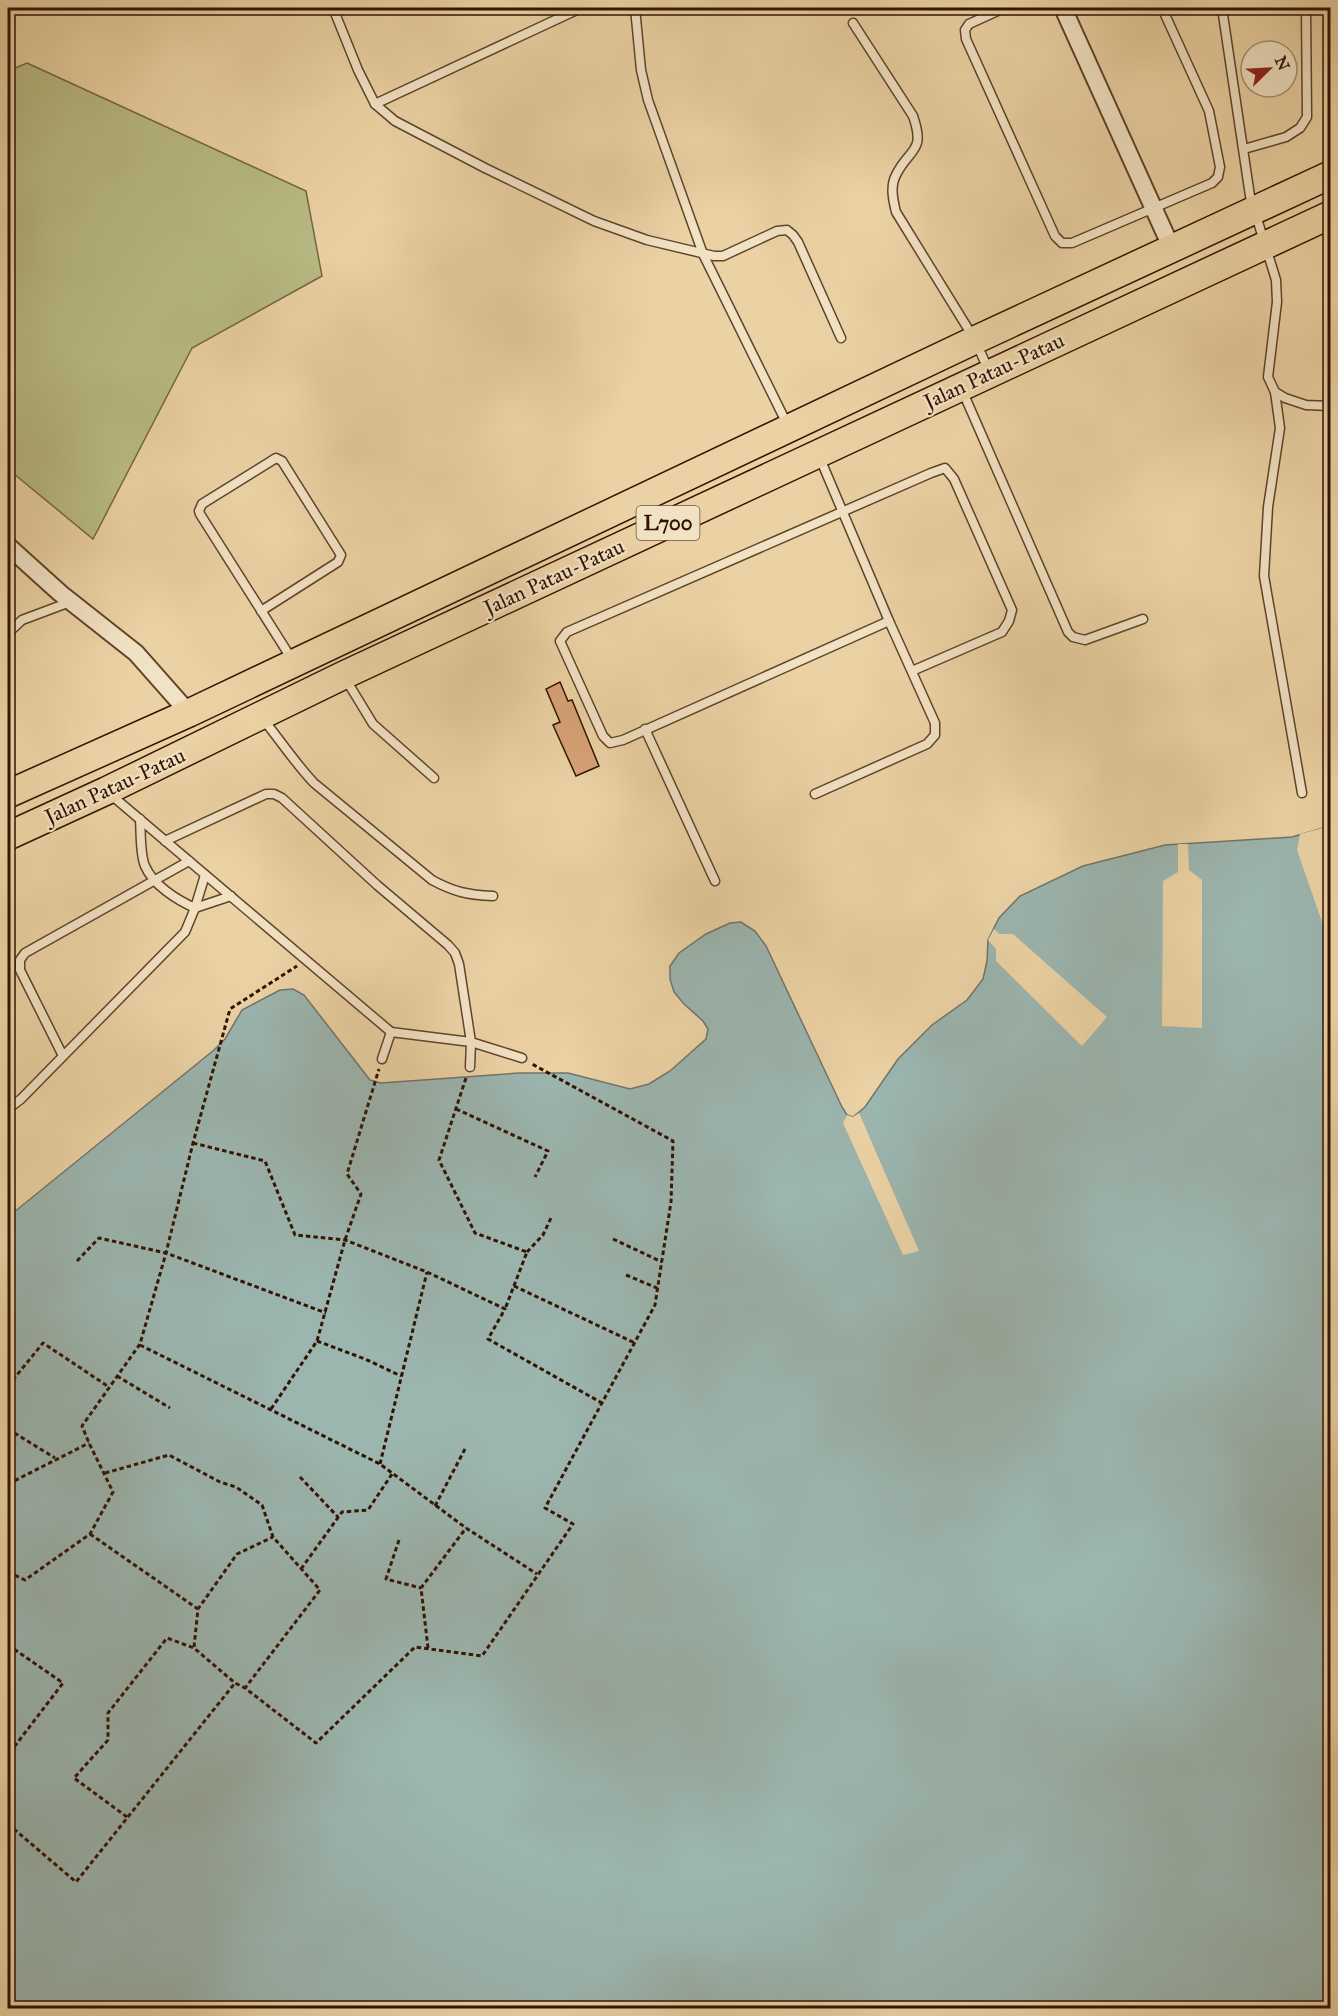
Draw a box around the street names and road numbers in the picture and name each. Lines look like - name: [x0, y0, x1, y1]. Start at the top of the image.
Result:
- street label: Jalan Patau-Patau: [918, 327, 1068, 416]
- road number: L700: [636, 506, 700, 540]
- street label: Jalan Patau-Patau: [478, 533, 628, 622]
- street label: Jalan Patau-Patau: [39, 742, 189, 831]

